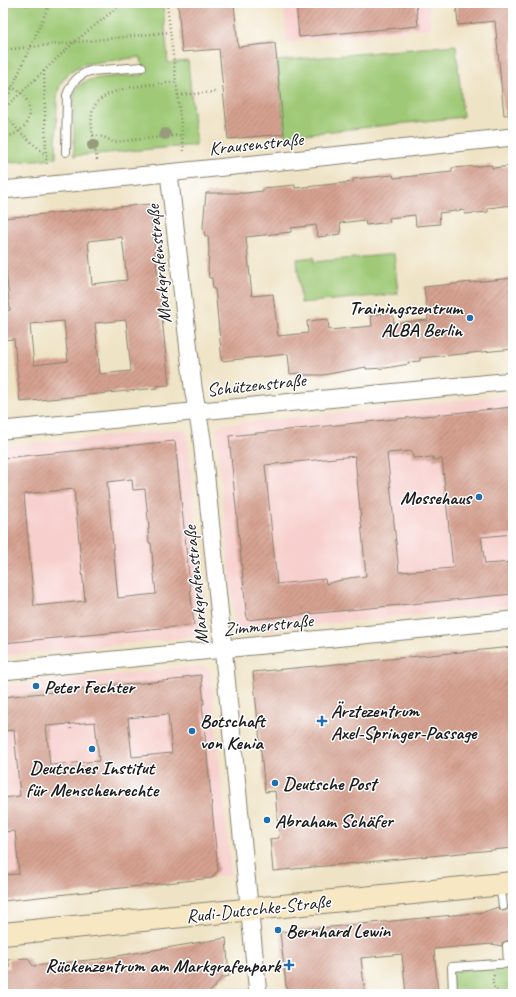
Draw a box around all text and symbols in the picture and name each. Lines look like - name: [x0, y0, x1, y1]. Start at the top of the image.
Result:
- street label: Krausenstraße: [208, 127, 306, 161]
- street label: Markgrafenstraße: [141, 202, 177, 324]
- place label: Trainingszentrum ALBA Berlin: [349, 296, 464, 342]
- marker: Trainingszentrum ALBA Berlin: [465, 313, 475, 323]
- street label: Schützenstraße: [206, 368, 309, 402]
- place label: Mossehaus: [400, 486, 473, 510]
- marker: Mossehaus: [474, 492, 484, 502]
- street label: Markgrafenstraße: [178, 523, 214, 645]
- street label: Zimmerstraße: [222, 608, 316, 642]
- place label: Peter Fechter: [44, 675, 136, 699]
- marker: Peter Fechter: [31, 681, 41, 691]
- place label: Ärztezentrum Axel-Springer-Passage: [331, 699, 478, 745]
- place label: Botschaft von Kenia: [200, 709, 267, 755]
- marker: Ärztezentrum Axel-Springer-Passage: [316, 715, 328, 727]
- marker: Botschaft von Kenia: [187, 726, 197, 736]
- marker: Deutsches Institut für Menschenrechte: [87, 744, 97, 754]
- place label: Deutsches Institut für Menschenrechte: [26, 756, 160, 802]
- place label: Deutsche Post: [283, 772, 379, 796]
- marker: Deutsche Post: [270, 778, 280, 788]
- place label: Abraham Schäfer: [275, 809, 395, 833]
- marker: Abraham Schäfer: [262, 815, 272, 825]
- street label: Rudi-Dutschke-Straße: [185, 889, 333, 928]
- place label: Bernhard Lewin: [286, 919, 391, 943]
- marker: Bernhard Lewin: [273, 925, 283, 935]
- place label: Rückenzentrum am Markgrafenpark: [45, 954, 282, 978]
- marker: Rückenzentrum am Markgrafenpark: [283, 959, 295, 971]

